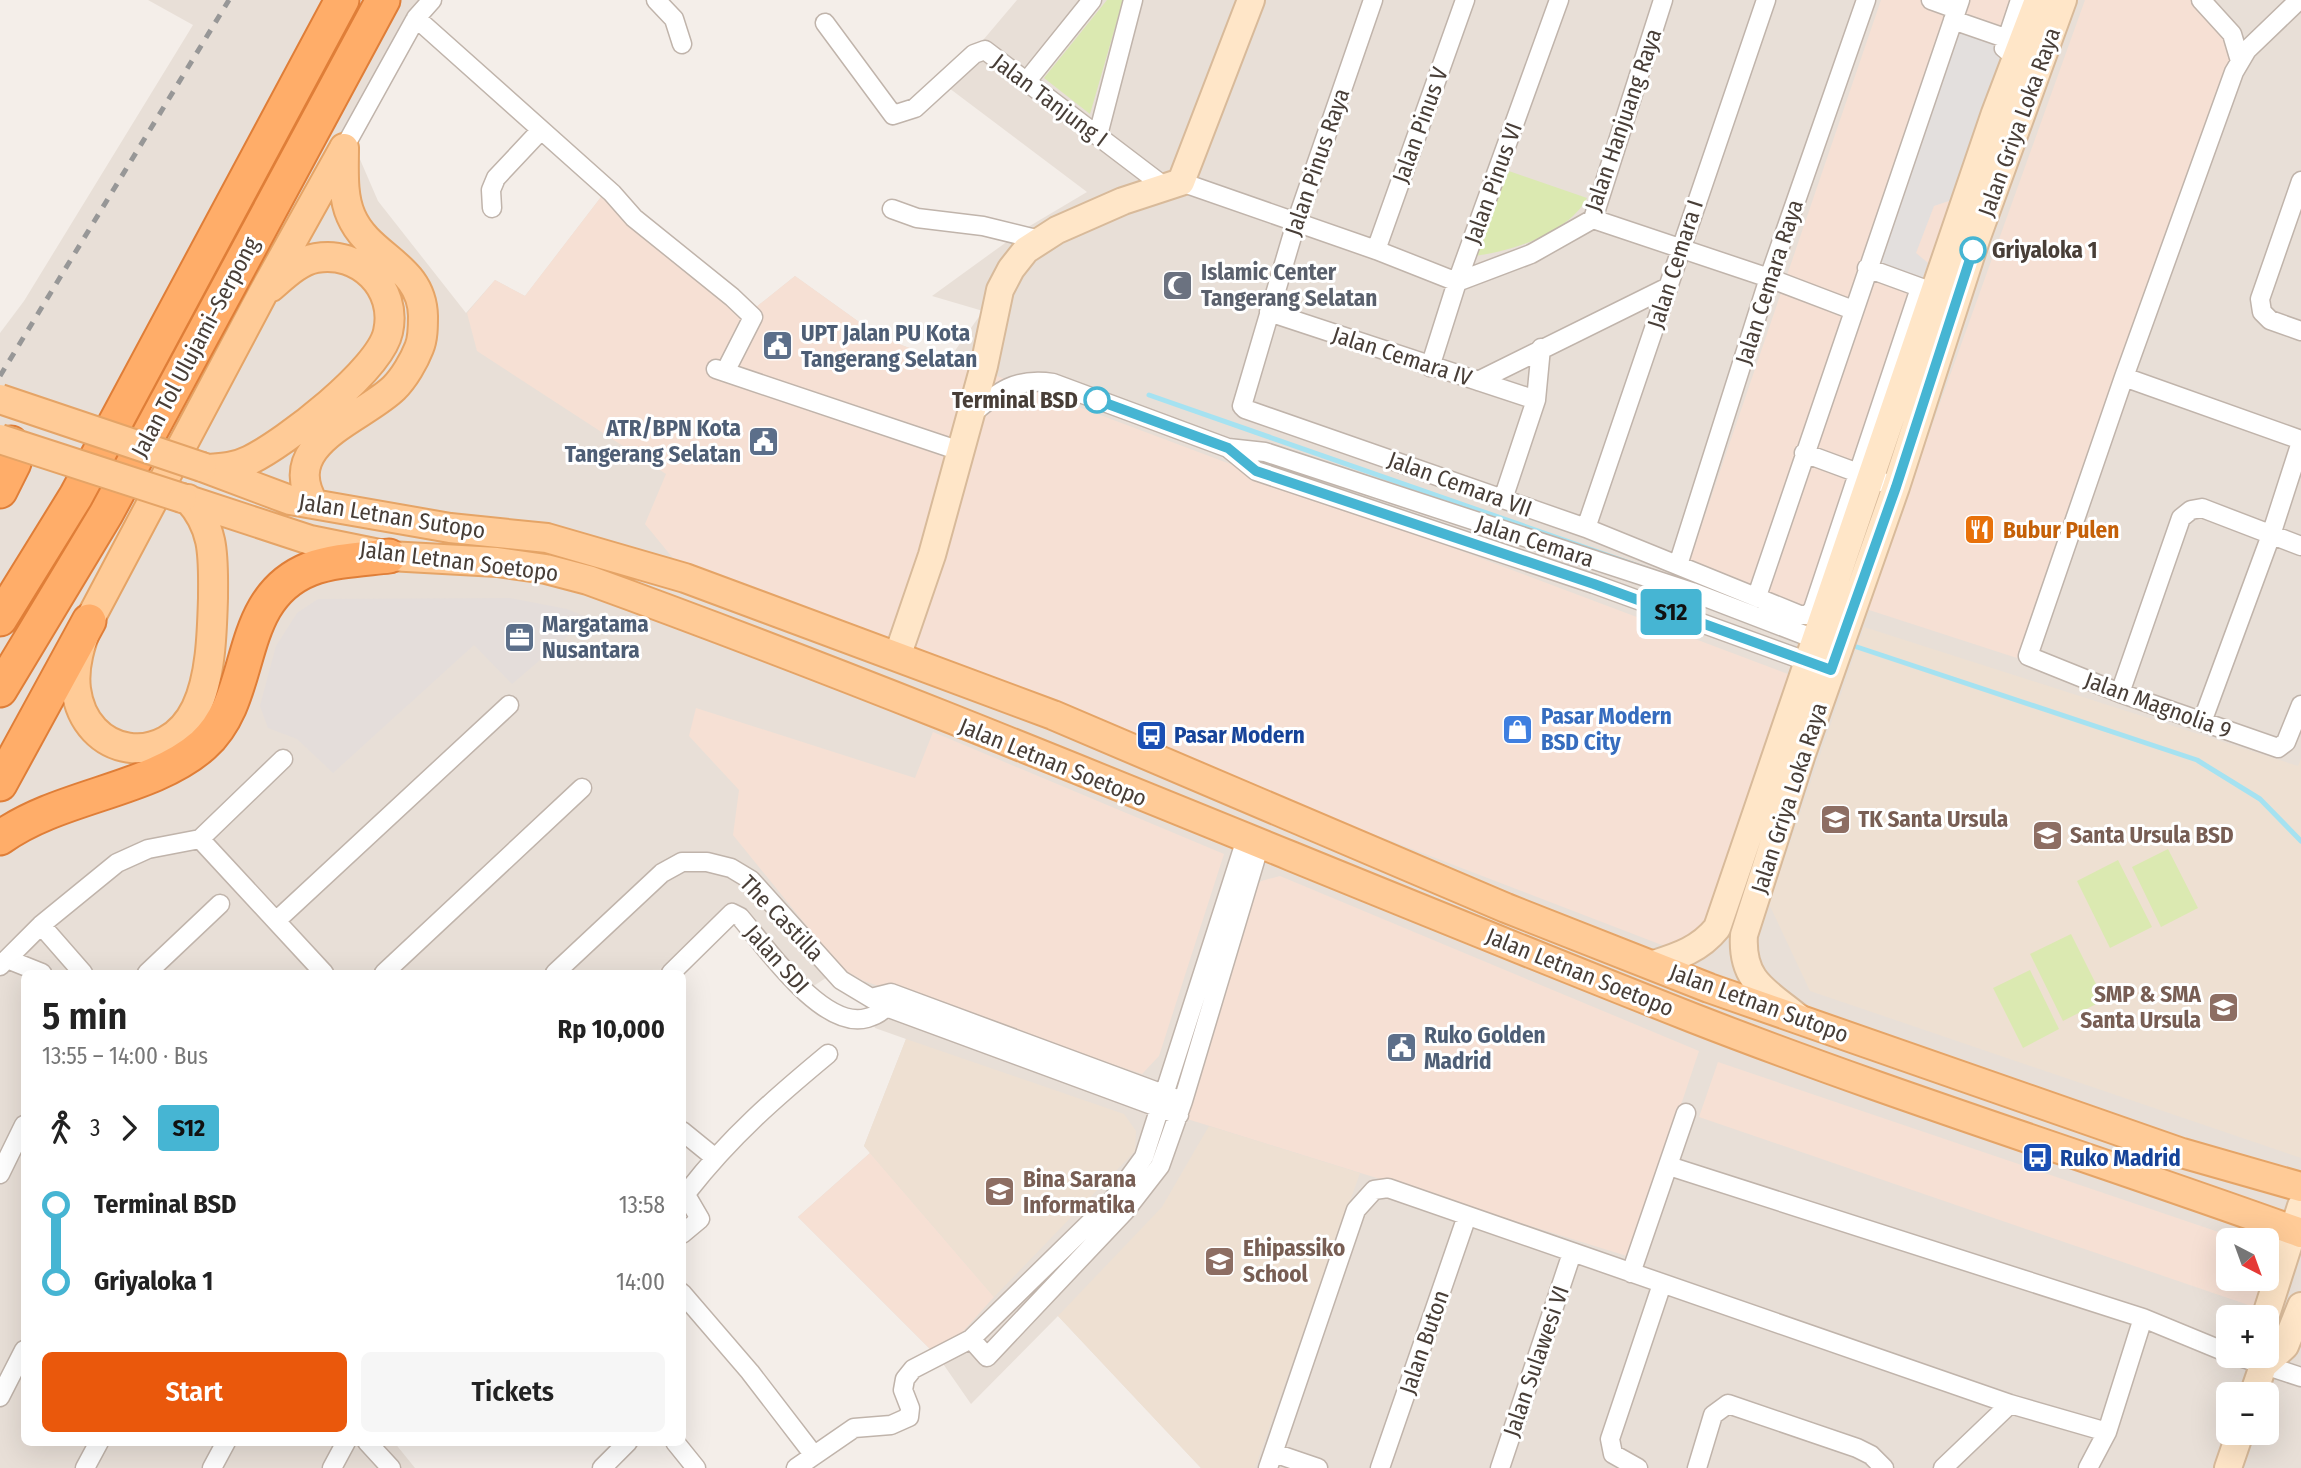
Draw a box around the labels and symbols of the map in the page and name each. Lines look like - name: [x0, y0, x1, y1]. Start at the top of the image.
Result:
- street label: Jalan Griya Loka Raya: [1972, 24, 2066, 220]
- street label: Jalan Hanjuang Raya: [1579, 25, 1667, 215]
- street label: Jalan Tanjung I: [987, 48, 1113, 152]
- street label: Jalan Pinus V: [1386, 63, 1454, 187]
- street label: Jalan Pinus Raya: [1279, 85, 1355, 239]
- street label: Jalan Pinus VI: [1458, 119, 1528, 247]
- street label: Jalan Cemara I: [1641, 196, 1709, 332]
- street label: Jalan Cemara Raya: [1729, 196, 1809, 368]
- street label: Jalan Tol Ulujami–Serpong: [125, 232, 265, 462]
- place label: Griyaloka 1: [1992, 236, 2097, 264]
- marker: Griyaloka 1: [1960, 237, 1986, 263]
- place label: Islamic Center Tangerang Selatan: [1201, 258, 1377, 312]
- mosque icon: Islamic Center Tangerang Selatan: [1161, 268, 1195, 302]
- place label: UPT Jalan PU Kota Tangerang Selatan: [801, 319, 977, 373]
- street label: Jalan Cemara IV: [1329, 320, 1476, 392]
- public building icon: UPT Jalan PU Kota Tangerang Selatan: [761, 329, 795, 363]
- place label: Terminal BSD: [952, 386, 1078, 414]
- marker: Terminal BSD: [1084, 387, 1110, 413]
- place label: ATR/BPN Kota Tangerang Selatan: [565, 414, 741, 468]
- public building icon: ATR/BPN Kota Tangerang Selatan: [747, 424, 781, 458]
- street label: Jalan Cemara VII: [1384, 445, 1536, 523]
- street label: Jalan Letnan Sutopo: [297, 487, 487, 545]
- street label: Jalan Cemara: [1473, 509, 1597, 573]
- restaurant icon: Bubur Pulen: [1963, 513, 1997, 547]
- place label: Bubur Pulen: [2003, 516, 2119, 544]
- street label: Jalan Letnan Soetopo: [358, 535, 560, 587]
- line badge: S12: [1631, 589, 1711, 635]
- place label: Margatama Nusantara: [542, 610, 649, 664]
- office icon: Margatama Nusantara: [502, 620, 536, 654]
- street label: Jalan Magnolia 9: [2081, 665, 2235, 745]
- street label: Jalan Griya Loka Raya: [1745, 699, 1833, 897]
- place label: Pasar Modern BSD City: [1541, 702, 1672, 756]
- street label: Jalan Letnan Soetopo: [955, 712, 1151, 812]
- shop icon: Pasar Modern BSD City: [1501, 712, 1535, 746]
- bus stop icon: Pasar Modern: [1134, 718, 1168, 752]
- place label: Pasar Modern: [1174, 721, 1305, 749]
- school or university icon: TK Santa Ursula: [1818, 802, 1852, 836]
- place label: TK Santa Ursula: [1858, 805, 2008, 833]
- school or university icon: Santa Ursula BSD: [2030, 818, 2064, 852]
- place label: Santa Ursula BSD: [2070, 821, 2234, 849]
- street label: The Castilla: [734, 869, 830, 967]
- street label: Jalan SDI: [739, 919, 815, 999]
- street label: Jalan Letnan Soetopo: [1482, 922, 1678, 1022]
- street label: Jalan Letnan Sutopo: [1666, 958, 1852, 1048]
- place label: SMP & SMA Santa Ursula: [2080, 980, 2201, 1034]
- school or university icon: SMP & SMA Santa Ursula: [2207, 990, 2241, 1024]
- place label: Ruko Golden Madrid: [1424, 1021, 1546, 1075]
- public building icon: Ruko Golden Madrid: [1384, 1031, 1418, 1065]
- bus stop icon: Ruko Madrid: [2020, 1141, 2054, 1175]
- place label: Ruko Madrid: [2060, 1144, 2181, 1172]
- place label: Bina Sarana Informatika: [1023, 1165, 1136, 1219]
- school or university icon: Bina Sarana Informatika: [983, 1175, 1017, 1209]
- north arrow: [2216, 1228, 2278, 1292]
- place label: Ehipassiko School: [1243, 1234, 1345, 1288]
- school or university icon: Ehipassiko School: [1203, 1244, 1237, 1278]
- street label: Jalan Sulawesi VI: [1497, 1282, 1575, 1440]
- street label: Jalan Buton: [1393, 1286, 1455, 1398]

